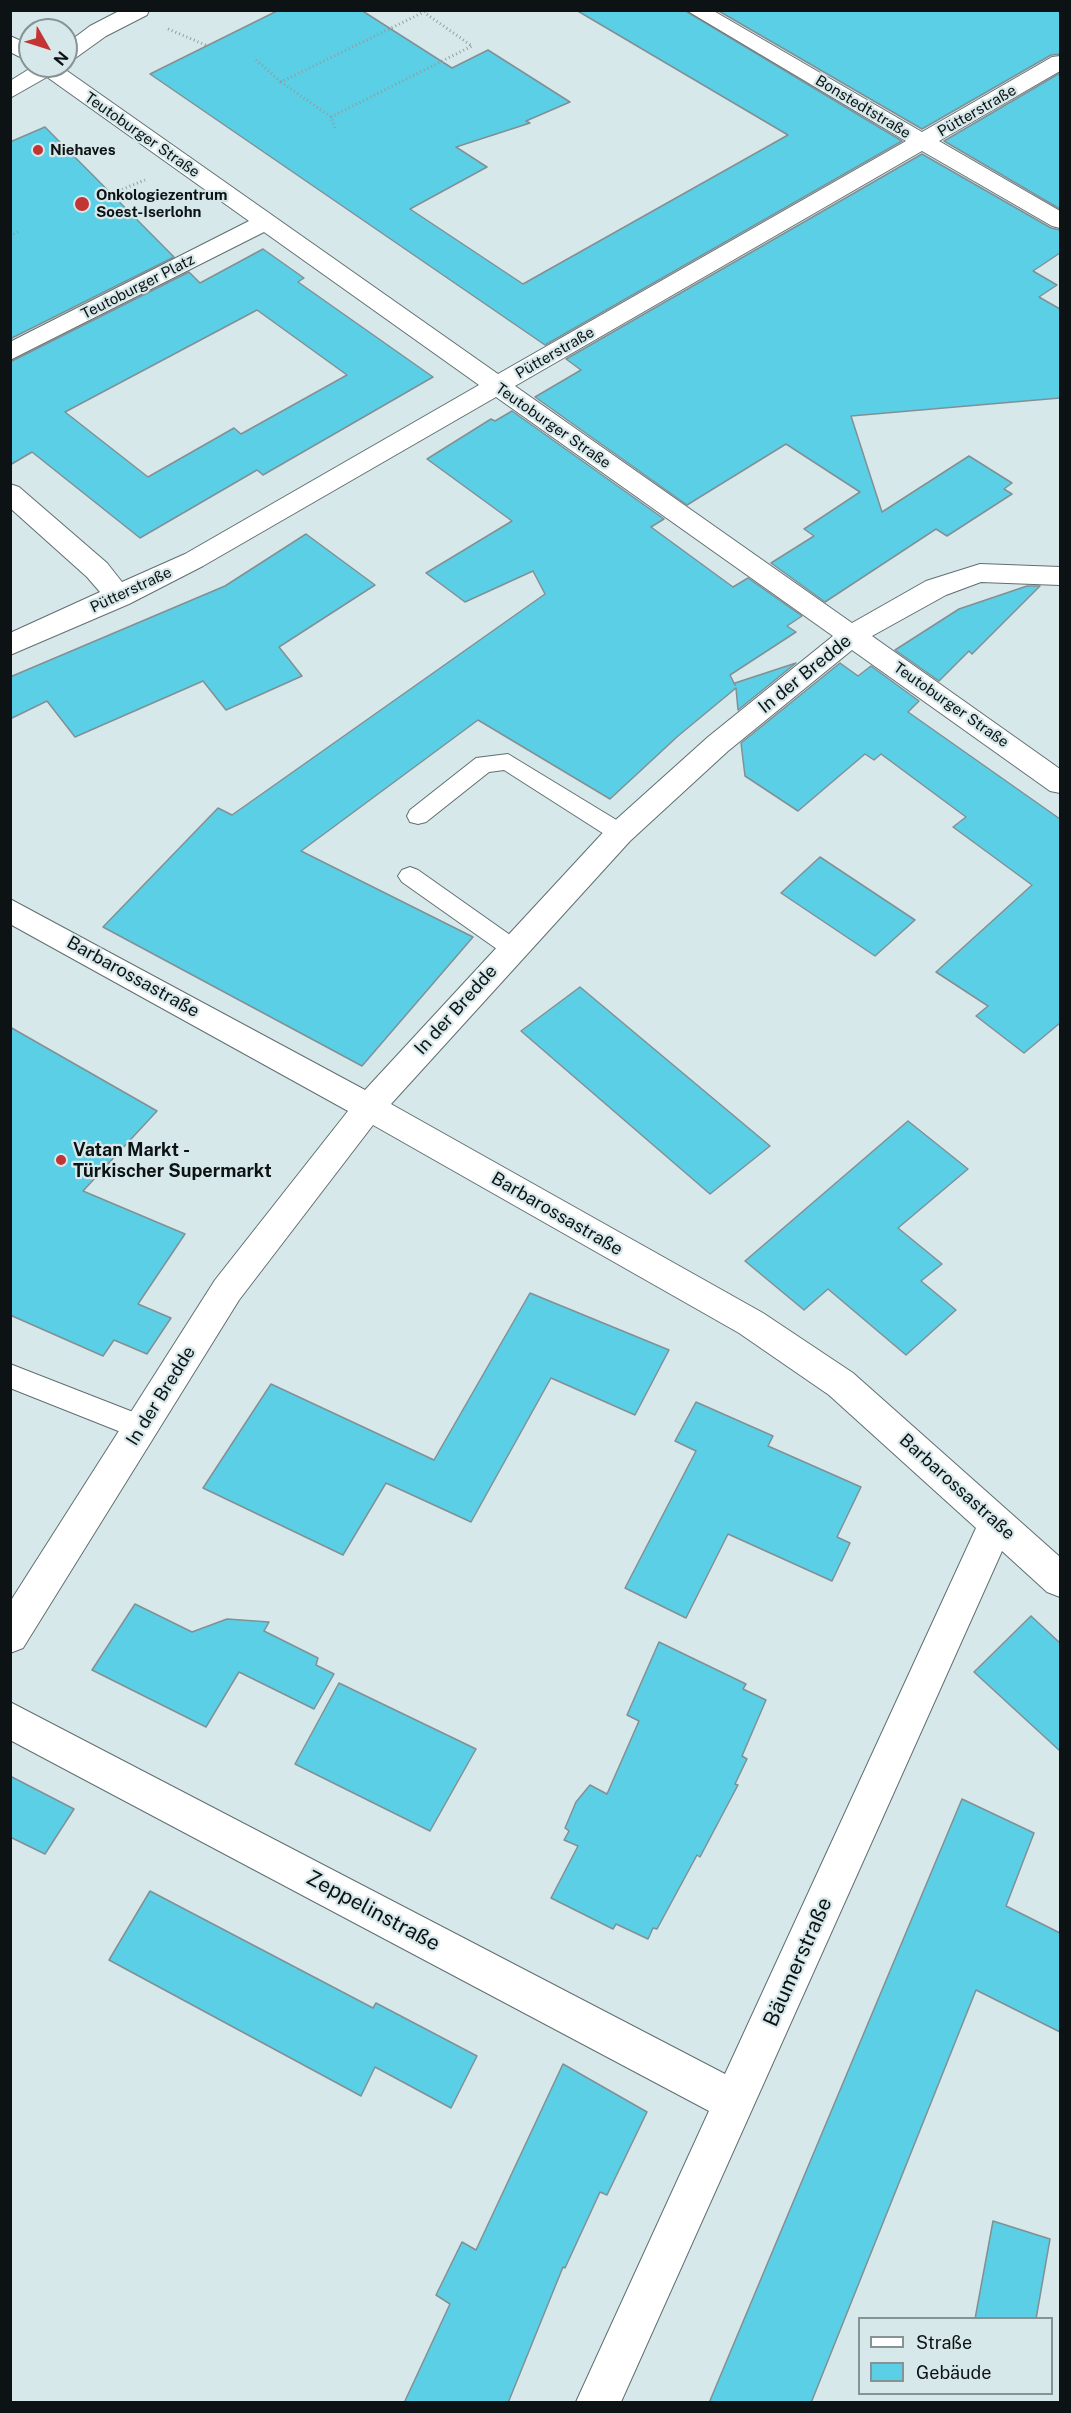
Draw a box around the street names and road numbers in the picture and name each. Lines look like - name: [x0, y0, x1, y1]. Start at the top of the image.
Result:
- street label: Bonstedtstraße: [812, 71, 914, 143]
- street label: Pütterstraße: [935, 81, 1019, 141]
- street label: Teutoburger Straße: [81, 89, 203, 181]
- street label: Teutoburger Platz: [78, 251, 198, 323]
- street label: Pütterstraße: [513, 323, 597, 383]
- street label: Teutoburger Straße: [492, 380, 614, 472]
- street label: Pütterstraße: [87, 563, 175, 617]
- street label: In der Bredde: [754, 630, 856, 718]
- street label: Teutoburger Straße: [890, 659, 1012, 751]
- street label: Barbarossastraße: [63, 932, 203, 1022]
- street label: In der Bredde: [410, 961, 502, 1059]
- street label: Barbarossastraße: [487, 1168, 627, 1260]
- street label: In der Bredde: [122, 1342, 200, 1450]
- street label: Barbarossastraße: [895, 1429, 1019, 1545]
- street label: Zeppelinstraße: [302, 1865, 444, 1957]
- street label: Bäumerstraße: [758, 1894, 838, 2030]

